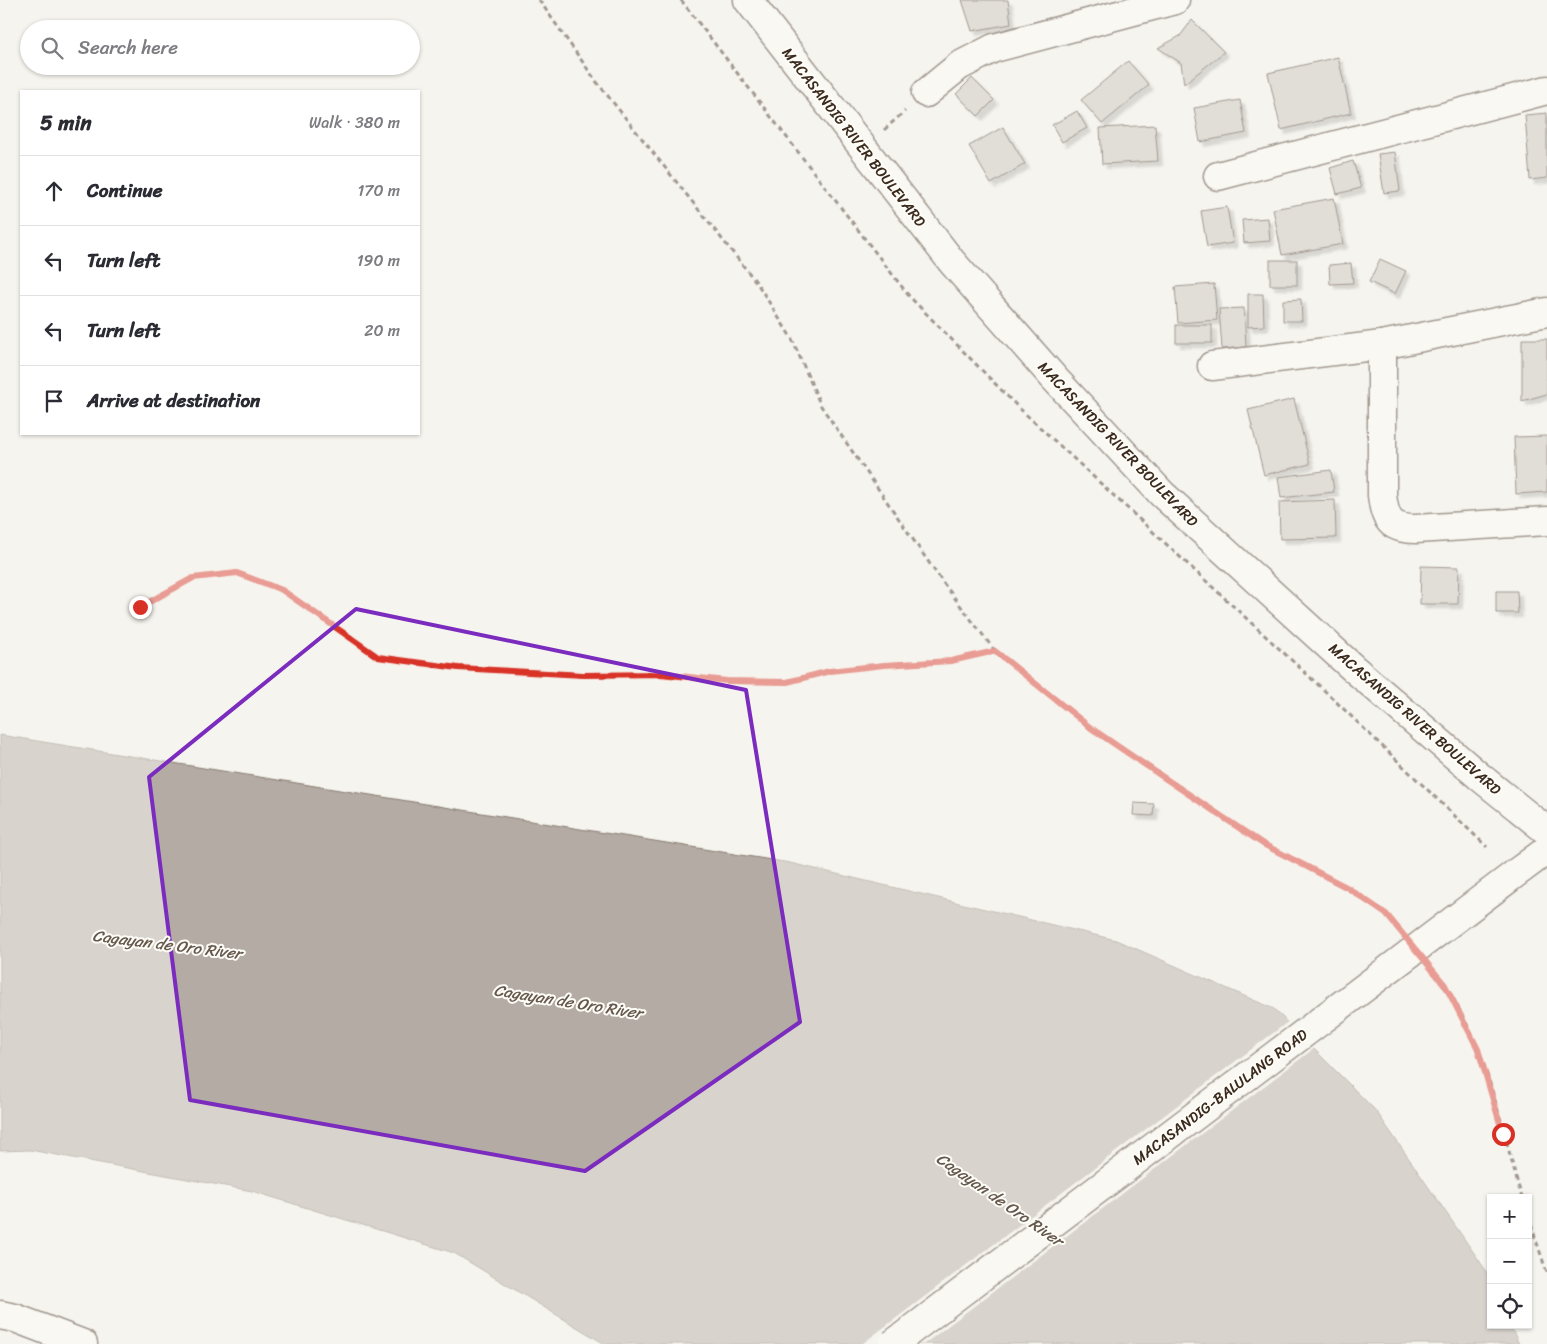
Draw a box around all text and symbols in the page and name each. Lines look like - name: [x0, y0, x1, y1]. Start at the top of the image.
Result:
- search box: [20, 20, 420, 75]
- text: Search here: [78, 31, 178, 64]
- icon: search: [38, 34, 66, 62]
- street label: MACASANDIG RIVER BOULEVARD: [775, 41, 933, 233]
- text: 5 min: [40, 104, 92, 142]
- text: Walk · 380 m: [309, 108, 400, 137]
- text: Continue: [87, 174, 163, 207]
- text: 170 m: [357, 176, 400, 205]
- icon: ahead: [40, 177, 68, 205]
- text: Turn left: [87, 244, 160, 277]
- text: 190 m: [357, 246, 400, 275]
- icon: left: [40, 247, 68, 275]
- text: Turn left: [87, 314, 160, 347]
- text: 20 m: [364, 316, 400, 345]
- icon: left: [40, 317, 68, 345]
- street label: MACASANDIG RIVER BOULEVARD: [1031, 355, 1205, 533]
- text: Arrive at destination: [87, 384, 260, 417]
- icon: arrive: [40, 387, 68, 415]
- route end: [129, 596, 152, 619]
- street label: MACASANDIG RIVER BOULEVARD: [1323, 636, 1507, 802]
- water label: Cagayan de Oro River: [91, 921, 246, 968]
- water label: Cagayan de Oro River: [492, 975, 648, 1028]
- street label: MACASANDIG-BALULANG ROAD: [1127, 1022, 1313, 1172]
- route start: [1492, 1123, 1515, 1146]
- water label: Cagayan de Oro River: [930, 1145, 1072, 1256]
- map controls: [1487, 1194, 1532, 1329]
- button: +: [1487, 1194, 1532, 1239]
- button: −: [1487, 1239, 1532, 1284]
- button: locate: [1487, 1284, 1532, 1329]

